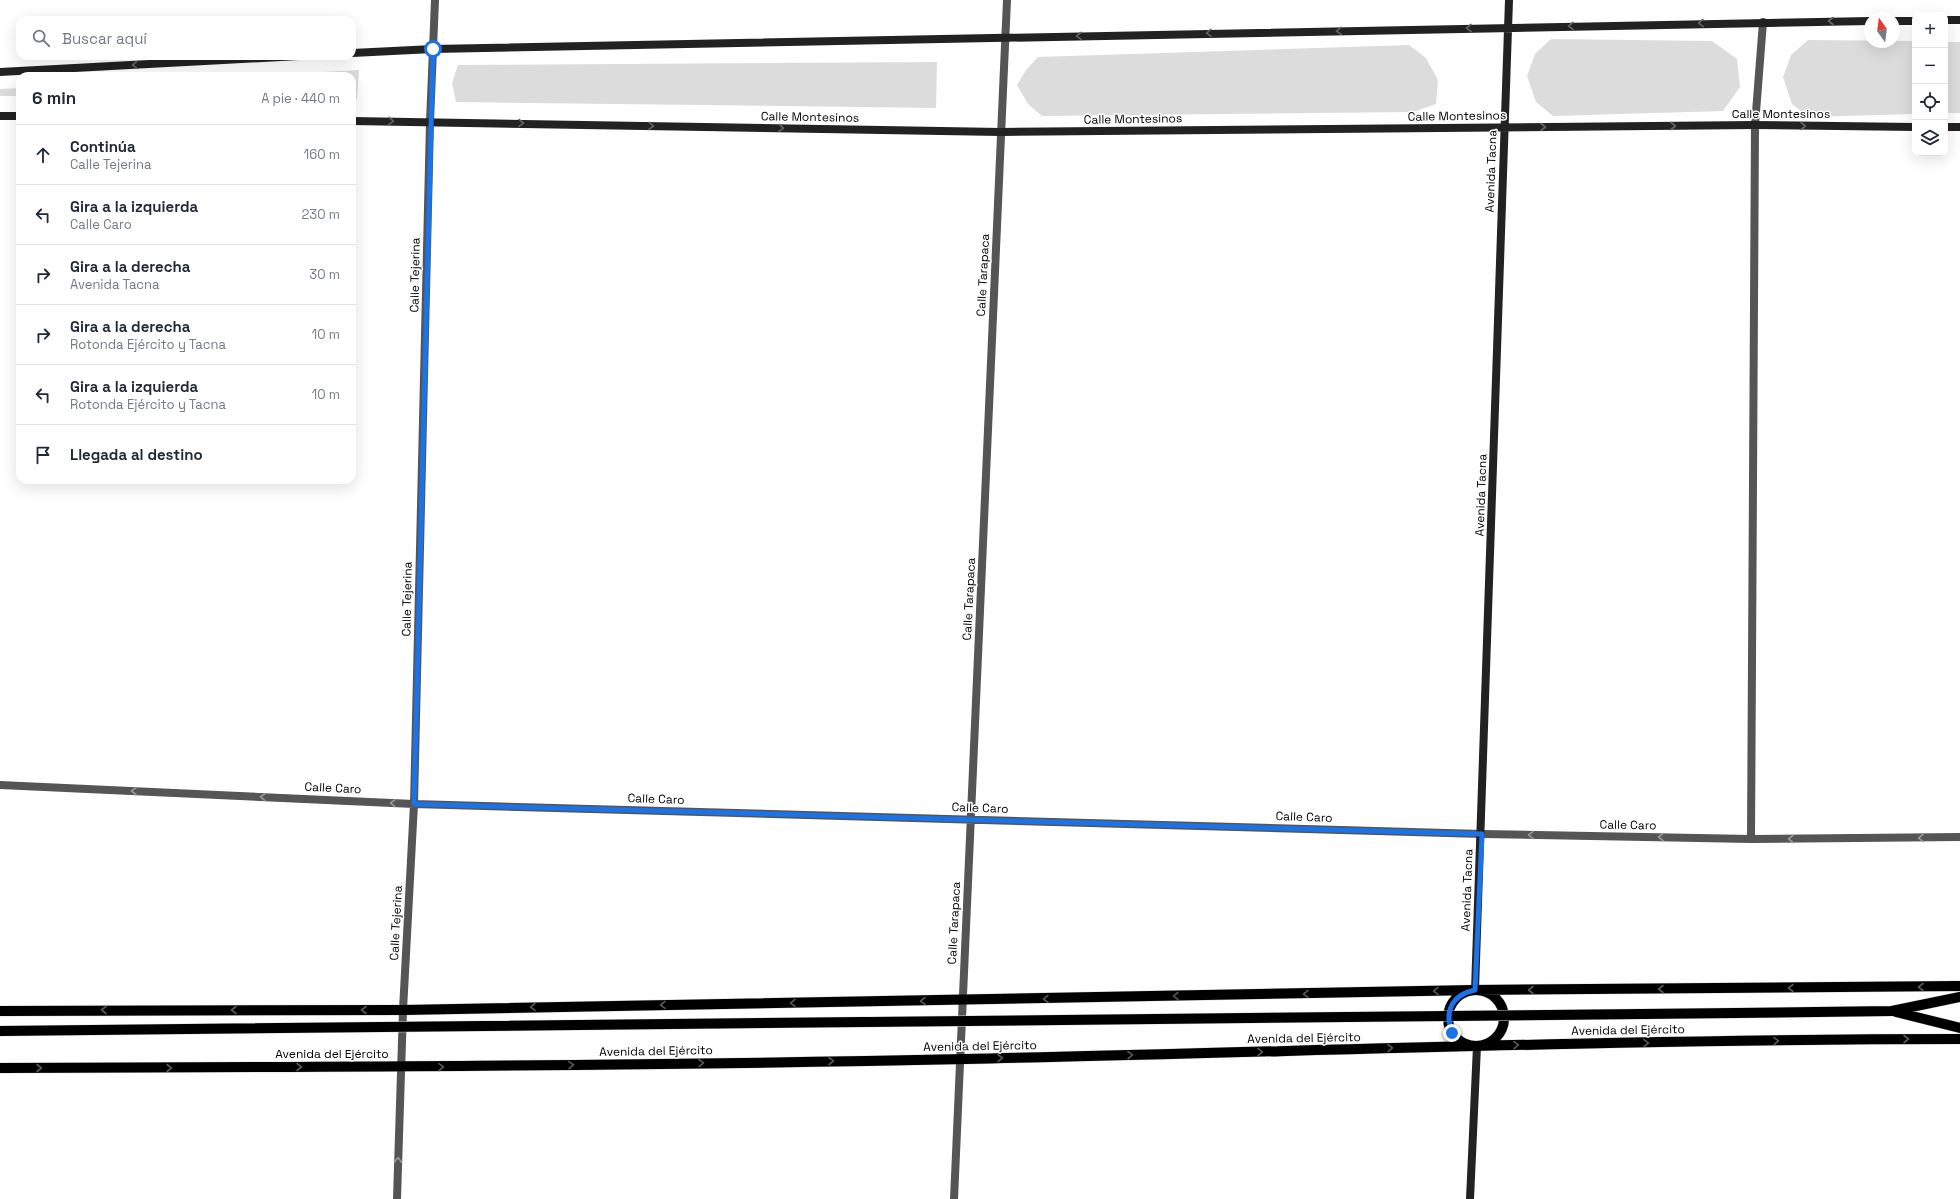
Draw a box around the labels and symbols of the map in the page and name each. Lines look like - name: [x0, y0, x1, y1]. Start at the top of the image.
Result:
- north arrow: [1864, 12, 1900, 48]
- one-way arrow: [1828, 17, 1834, 25]
- one-way arrow: [1698, 19, 1704, 27]
- one-way arrow: [1568, 22, 1574, 30]
- one-way arrow: [1466, 24, 1472, 32]
- one-way arrow: [1336, 26, 1342, 35]
- one-way arrow: [1206, 29, 1212, 37]
- one-way arrow: [1076, 32, 1082, 40]
- route start: [424, 40, 442, 58]
- one-way arrow: [132, 60, 138, 69]
- street label: Calle Montesinos: [1732, 106, 1830, 122]
- street label: Calle Montesinos: [1408, 107, 1506, 125]
- street label: Calle Montesinos: [761, 108, 859, 126]
- street label: Calle Montesinos: [1084, 110, 1182, 128]
- one-way arrow: [388, 117, 394, 125]
- one-way arrow: [518, 119, 524, 128]
- one-way arrow: [648, 122, 654, 130]
- one-way arrow: [1670, 122, 1676, 130]
- one-way arrow: [1800, 122, 1806, 130]
- one-way arrow: [1540, 123, 1546, 131]
- one-way arrow: [778, 124, 784, 132]
- street label: Avenida Tacna: [1482, 129, 1500, 213]
- street label: Calle Tarapaca: [973, 233, 993, 317]
- street label: Calle Tejerina: [406, 237, 424, 313]
- street label: Avenida Tacna: [1472, 453, 1490, 537]
- street label: Calle Tarapaca: [959, 557, 979, 641]
- street label: Calle Tejerina: [398, 561, 416, 637]
- street label: Calle Caro: [304, 779, 362, 797]
- one-way arrow: [131, 787, 137, 795]
- street label: Calle Caro: [627, 790, 685, 808]
- one-way arrow: [260, 793, 266, 801]
- one-way arrow: [390, 799, 396, 807]
- street label: Calle Caro: [951, 799, 1009, 817]
- street label: Calle Caro: [1275, 808, 1333, 826]
- street label: Calle Caro: [1599, 817, 1657, 833]
- one-way arrow: [1528, 831, 1534, 839]
- one-way arrow: [1658, 833, 1664, 841]
- one-way arrow: [1918, 834, 1924, 842]
- one-way arrow: [1788, 835, 1794, 843]
- street label: Avenida Tacna: [1458, 848, 1476, 932]
- street label: Calle Tarapaca: [944, 881, 964, 965]
- street label: Calle Tejerina: [386, 885, 406, 961]
- one-way arrow: [1918, 983, 1924, 991]
- one-way arrow: [1788, 984, 1794, 992]
- one-way arrow: [1658, 985, 1664, 993]
- one-way arrow: [1528, 986, 1534, 994]
- one-way arrow: [1433, 987, 1439, 995]
- one-way arrow: [1303, 989, 1309, 998]
- one-way arrow: [1173, 992, 1179, 1000]
- one-way arrow: [1043, 994, 1049, 1003]
- one-way arrow: [920, 997, 926, 1005]
- one-way arrow: [790, 999, 796, 1007]
- one-way arrow: [660, 1001, 666, 1009]
- one-way arrow: [530, 1003, 536, 1012]
- one-way arrow: [101, 1006, 107, 1014]
- one-way arrow: [231, 1006, 237, 1014]
- one-way arrow: [361, 1006, 367, 1014]
- street label: Avenida del Ejército: [1571, 1021, 1685, 1039]
- route end: [1443, 1024, 1461, 1042]
- street label: Avenida del Ejército: [1247, 1029, 1361, 1047]
- one-way arrow: [1903, 1035, 1909, 1043]
- street label: Avenida del Ejército: [923, 1037, 1037, 1055]
- one-way arrow: [1773, 1037, 1779, 1045]
- one-way arrow: [1643, 1039, 1649, 1047]
- one-way arrow: [1513, 1041, 1519, 1050]
- street label: Avenida del Ejército: [599, 1042, 713, 1060]
- one-way arrow: [1387, 1044, 1393, 1053]
- street label: Avenida del Ejército: [275, 1046, 389, 1062]
- one-way arrow: [1257, 1047, 1263, 1056]
- one-way arrow: [1127, 1051, 1133, 1059]
- one-way arrow: [997, 1054, 1003, 1062]
- one-way arrow: [828, 1057, 834, 1065]
- one-way arrow: [698, 1059, 704, 1067]
- one-way arrow: [568, 1061, 574, 1069]
- one-way arrow: [296, 1063, 302, 1072]
- one-way arrow: [438, 1063, 444, 1071]
- one-way arrow: [36, 1064, 42, 1072]
- one-way arrow: [166, 1064, 172, 1072]
- one-way arrow: [394, 1157, 402, 1163]

